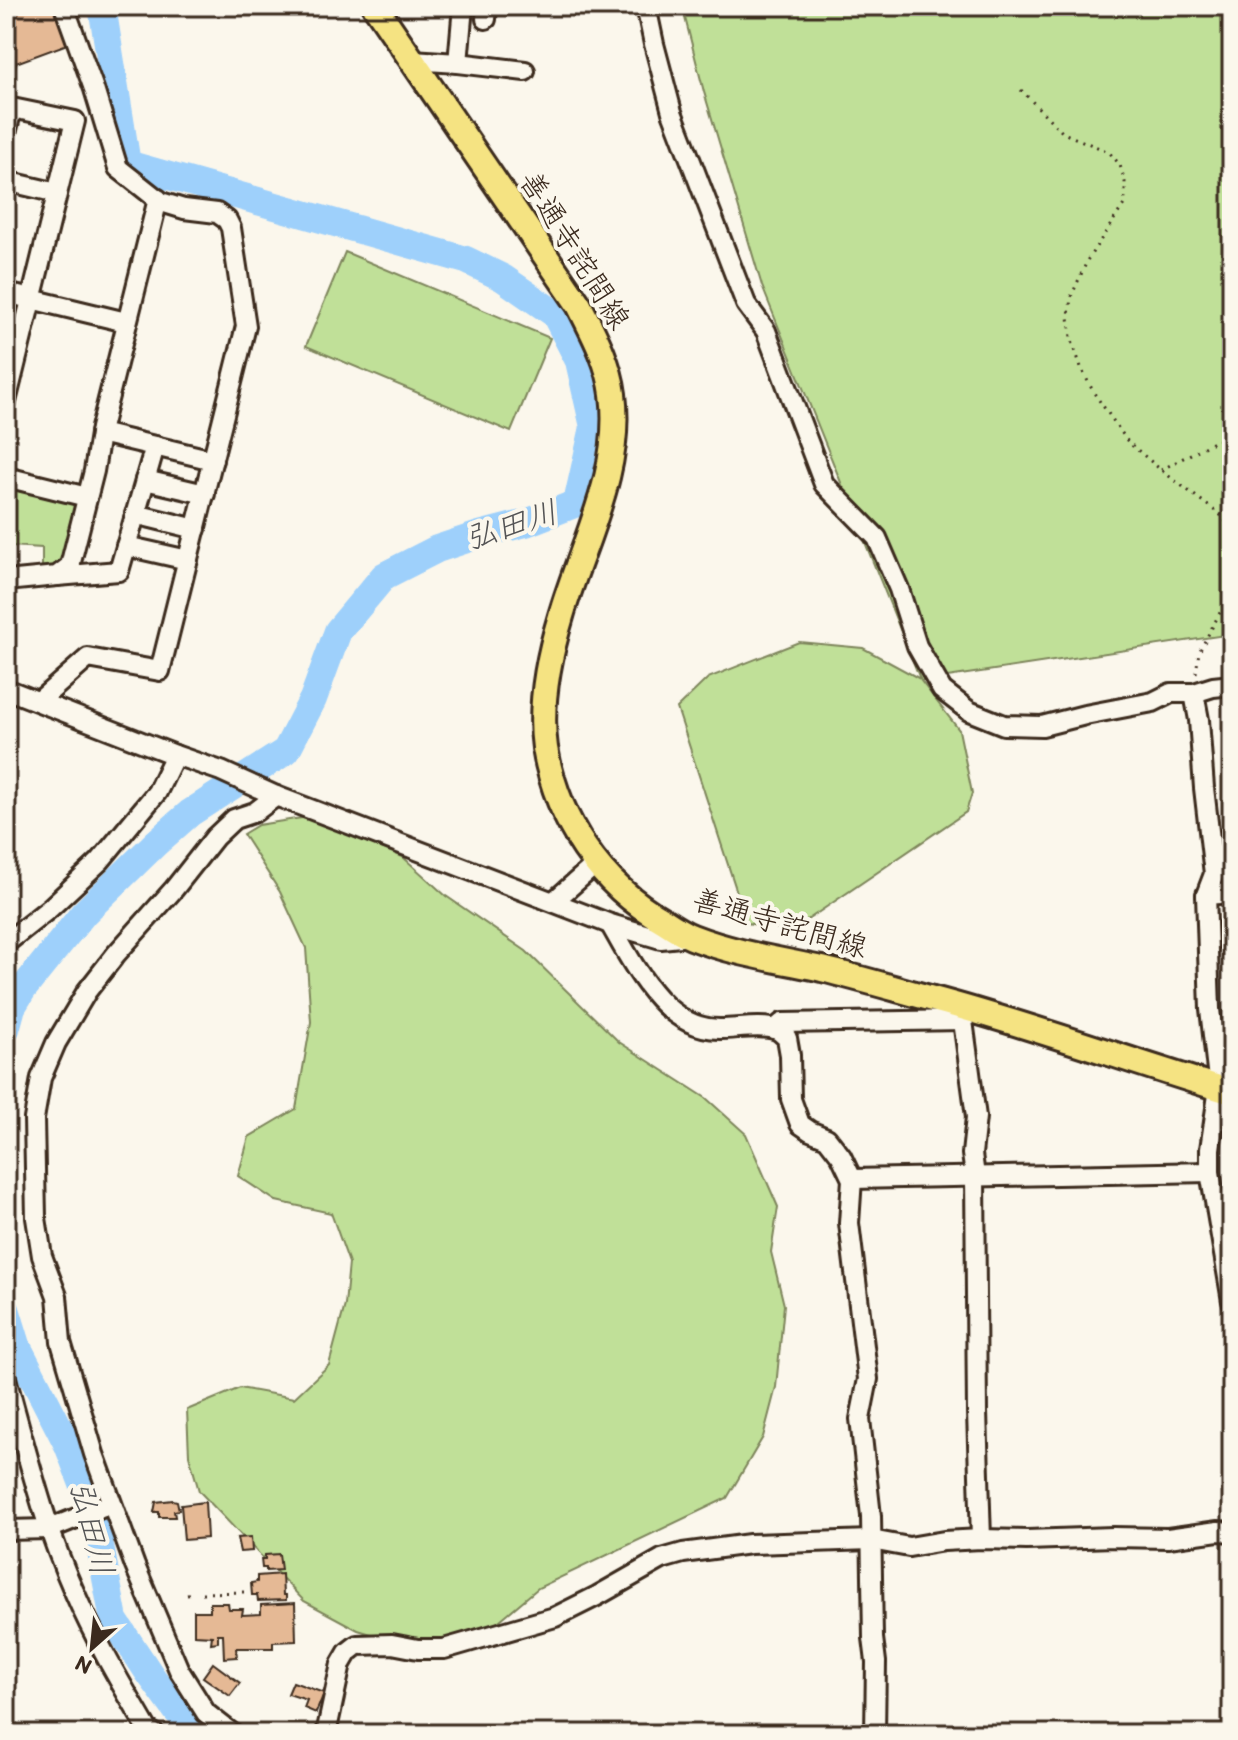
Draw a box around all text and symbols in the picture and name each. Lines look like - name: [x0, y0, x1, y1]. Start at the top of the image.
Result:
- street label: 善通寺詫間線: [512, 164, 639, 336]
- water label: 弘田川: [459, 492, 563, 558]
- street label: 善通寺詫間線: [689, 880, 872, 965]
- water label: 弘田川: [62, 1477, 122, 1579]
- north arrow: [52, 1608, 132, 1688]
- text: N: [70, 1650, 96, 1681]

